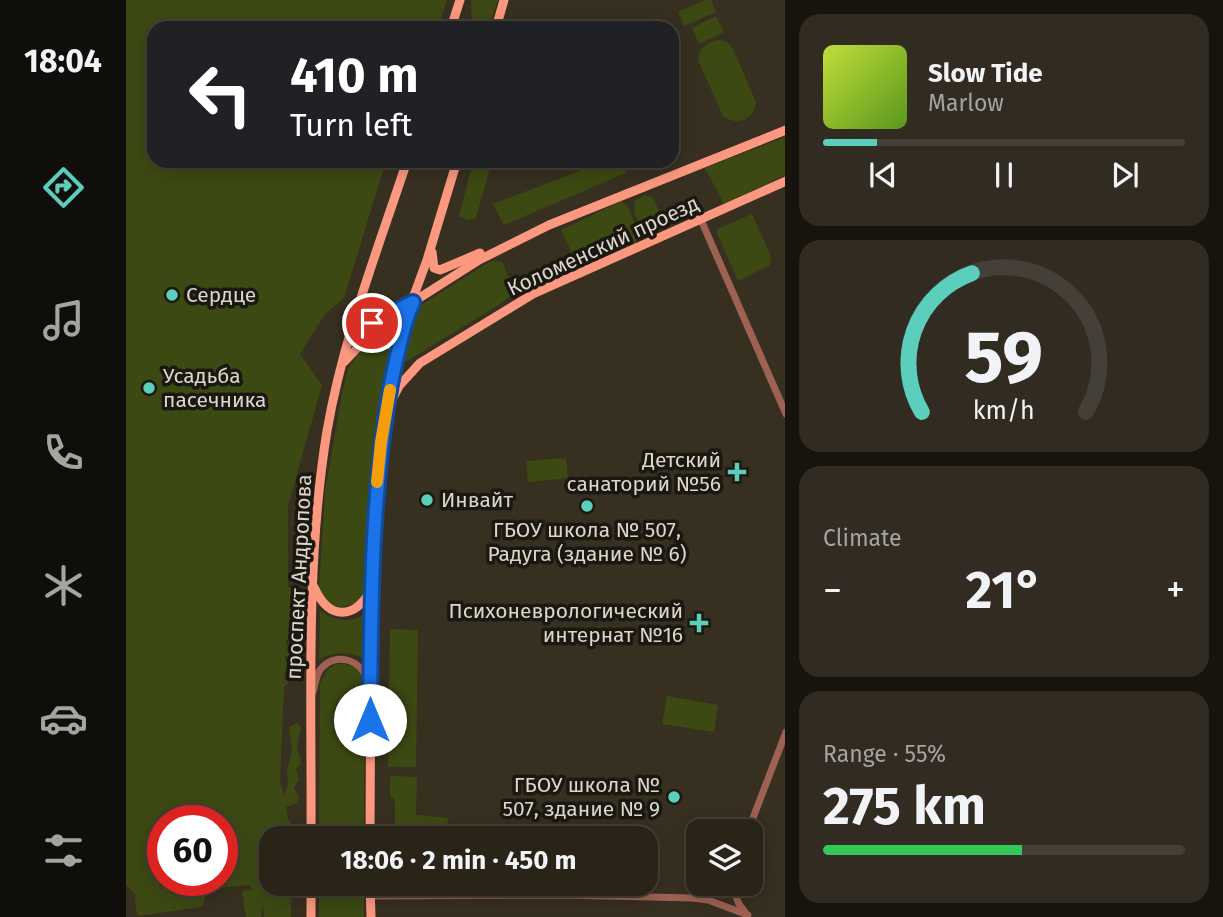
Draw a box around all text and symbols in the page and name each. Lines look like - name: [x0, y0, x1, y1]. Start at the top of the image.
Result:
- text: 18:04: [24, 42, 102, 80]
- text: 410 m: [290, 46, 419, 105]
- icon: left: [175, 49, 266, 140]
- text: Slow Tide: [928, 58, 1043, 89]
- text: Marlow: [928, 89, 1004, 117]
- text: Turn left: [290, 106, 412, 144]
- icon: previous: [864, 156, 902, 194]
- icon: pause: [985, 156, 1023, 194]
- icon: next: [1106, 156, 1144, 194]
- icon: directions: [39, 163, 88, 212]
- street label: Коломенский проезд: [503, 190, 703, 302]
- place label: Сердце: [186, 282, 256, 308]
- marker: Сердце: [164, 287, 180, 303]
- pin: [342, 293, 402, 353]
- icon: music: [39, 296, 88, 345]
- icon: arrive: [353, 304, 391, 342]
- text: 59: [965, 314, 1043, 401]
- place label: Усадьба пасечника: [163, 363, 267, 413]
- marker: Усадьба пасечника: [141, 380, 157, 396]
- text: km/h: [973, 395, 1035, 425]
- icon: phone: [39, 428, 88, 477]
- place label: Детский санаторий №56: [567, 447, 721, 497]
- marker: Детский санаторий №56: [727, 462, 747, 482]
- street label: проспект Андропова: [281, 474, 317, 680]
- place label: Инвайт: [441, 487, 513, 513]
- marker: Инвайт: [419, 492, 435, 508]
- marker: ГБОУ школа № 507, Радуга (здание № 6): [579, 498, 595, 514]
- place label: ГБОУ школа № 507, Радуга (здание № 6): [487, 517, 687, 567]
- text: Climate: [823, 524, 902, 552]
- text: 21°: [966, 559, 1043, 622]
- icon: climate: [39, 561, 88, 610]
- text: −: [823, 567, 842, 613]
- text: +: [1166, 567, 1185, 613]
- place label: Психоневрологический интернат №16: [449, 598, 683, 648]
- marker: Психоневрологический интернат №16: [689, 613, 709, 633]
- position arrow: [333, 683, 407, 757]
- icon: car: [39, 694, 88, 743]
- text: Range · 55%: [823, 740, 946, 768]
- place label: ГБОУ школа № 507, здание № 9: [503, 772, 660, 822]
- text: 275 km: [823, 775, 986, 838]
- marker: ГБОУ школа № 507, здание № 9: [666, 789, 682, 805]
- speed limit sign: 60: [147, 805, 238, 896]
- map controls: [686, 819, 763, 896]
- button: layers: [686, 819, 763, 896]
- icon: filters: [39, 826, 88, 875]
- text: 18:06 · 2 min · 450 m: [340, 845, 577, 876]

